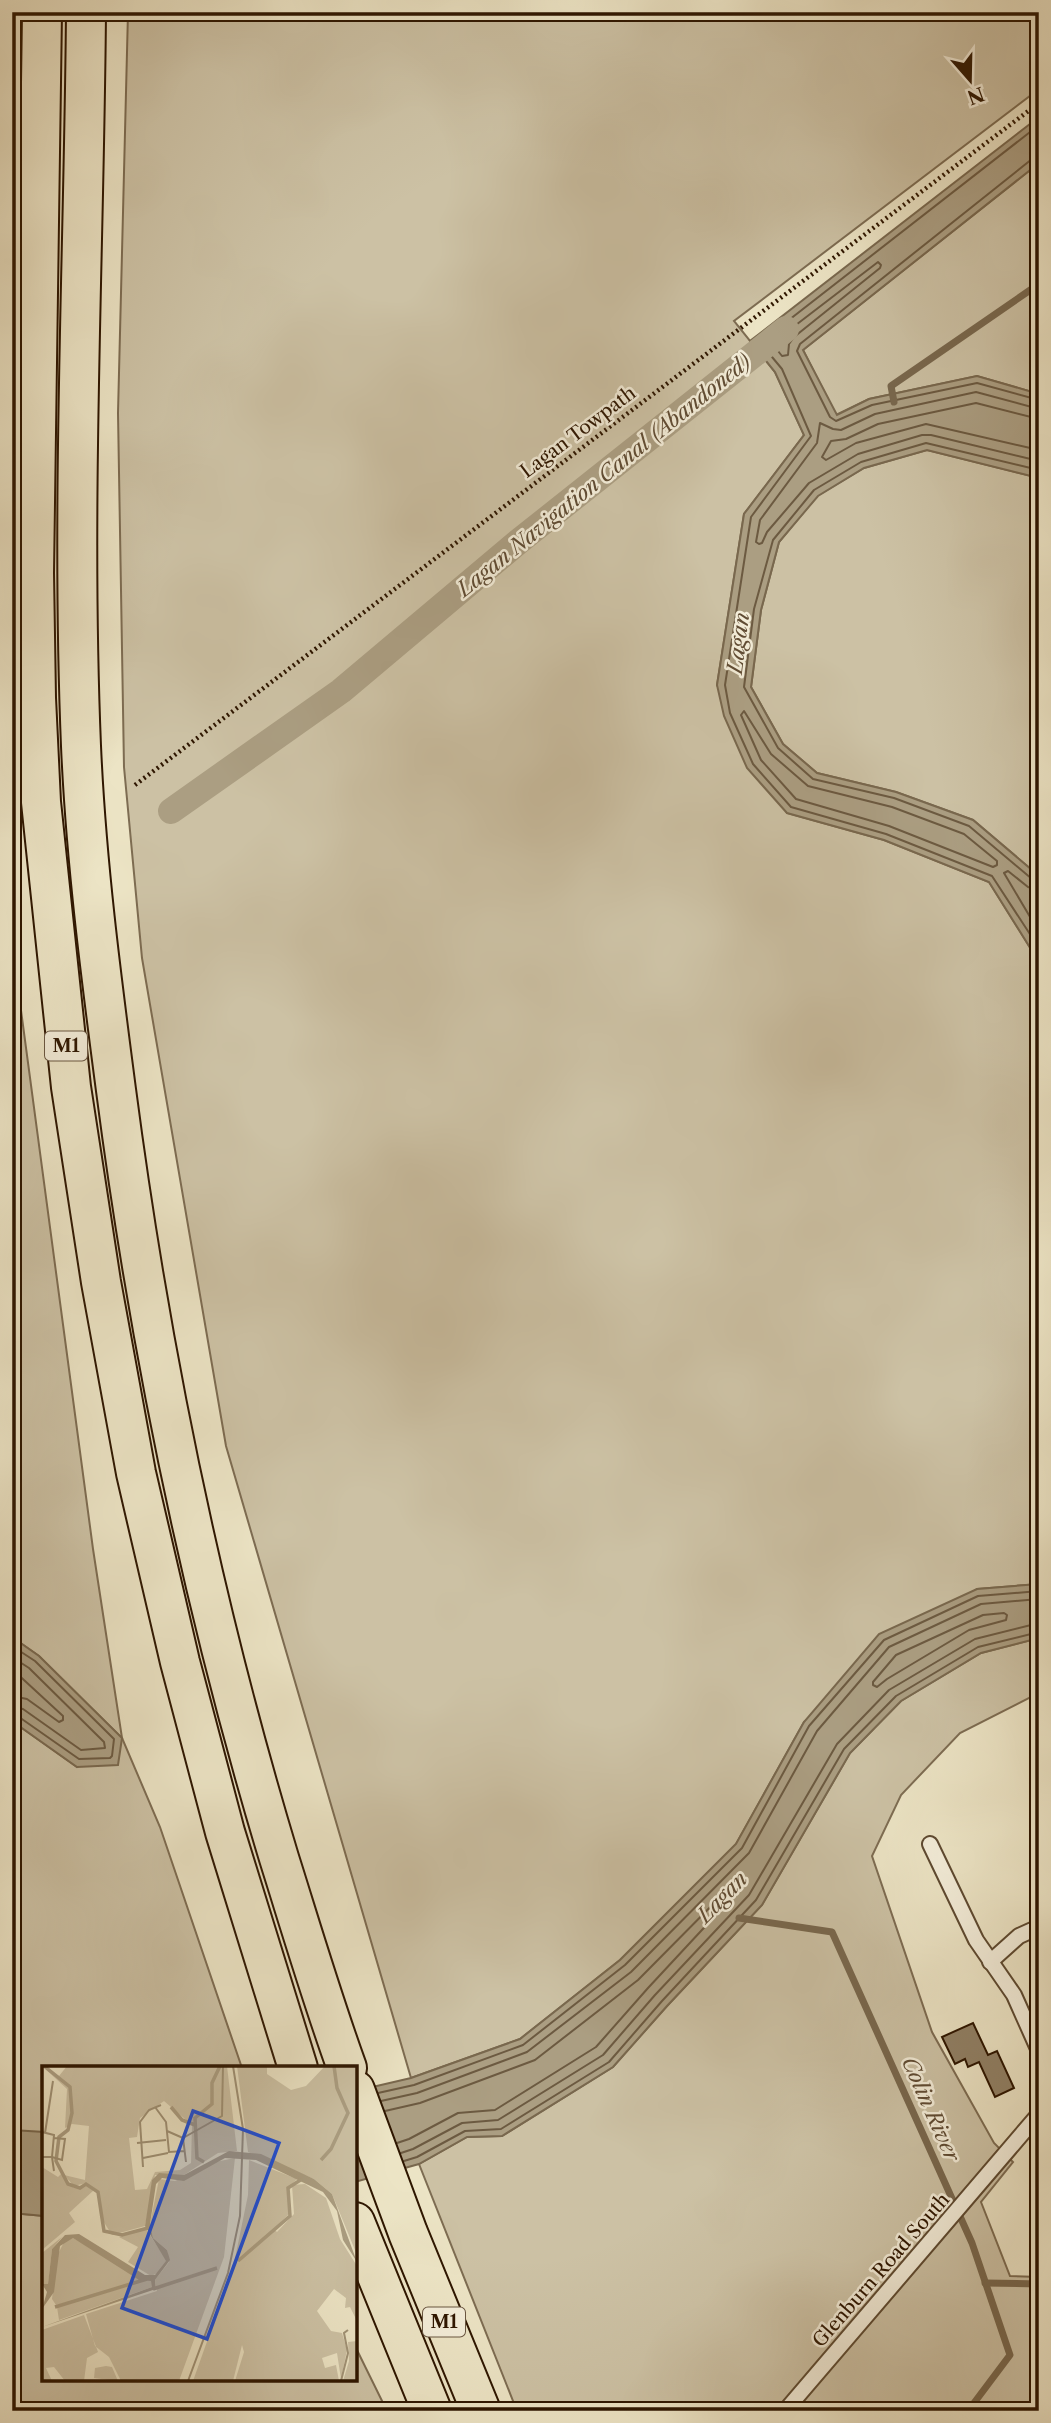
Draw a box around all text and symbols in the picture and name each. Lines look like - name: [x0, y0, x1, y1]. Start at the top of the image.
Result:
- north arrow: [936, 46, 1006, 116]
- text: N: [964, 82, 987, 109]
- water label: Lagan Navigation Canal (Abandoned): [450, 348, 756, 603]
- street label: Lagan Towpath: [516, 381, 640, 483]
- water label: Lagan: [722, 611, 754, 677]
- road number: M1: [45, 1031, 87, 1060]
- water label: Lagan: [690, 1866, 752, 1929]
- water label: Colin River: [897, 2053, 966, 2166]
- inset map: [42, 2066, 357, 2381]
- street label: Glenburn Road South: [808, 2188, 954, 2352]
- road number: M1: [423, 2308, 465, 2336]

